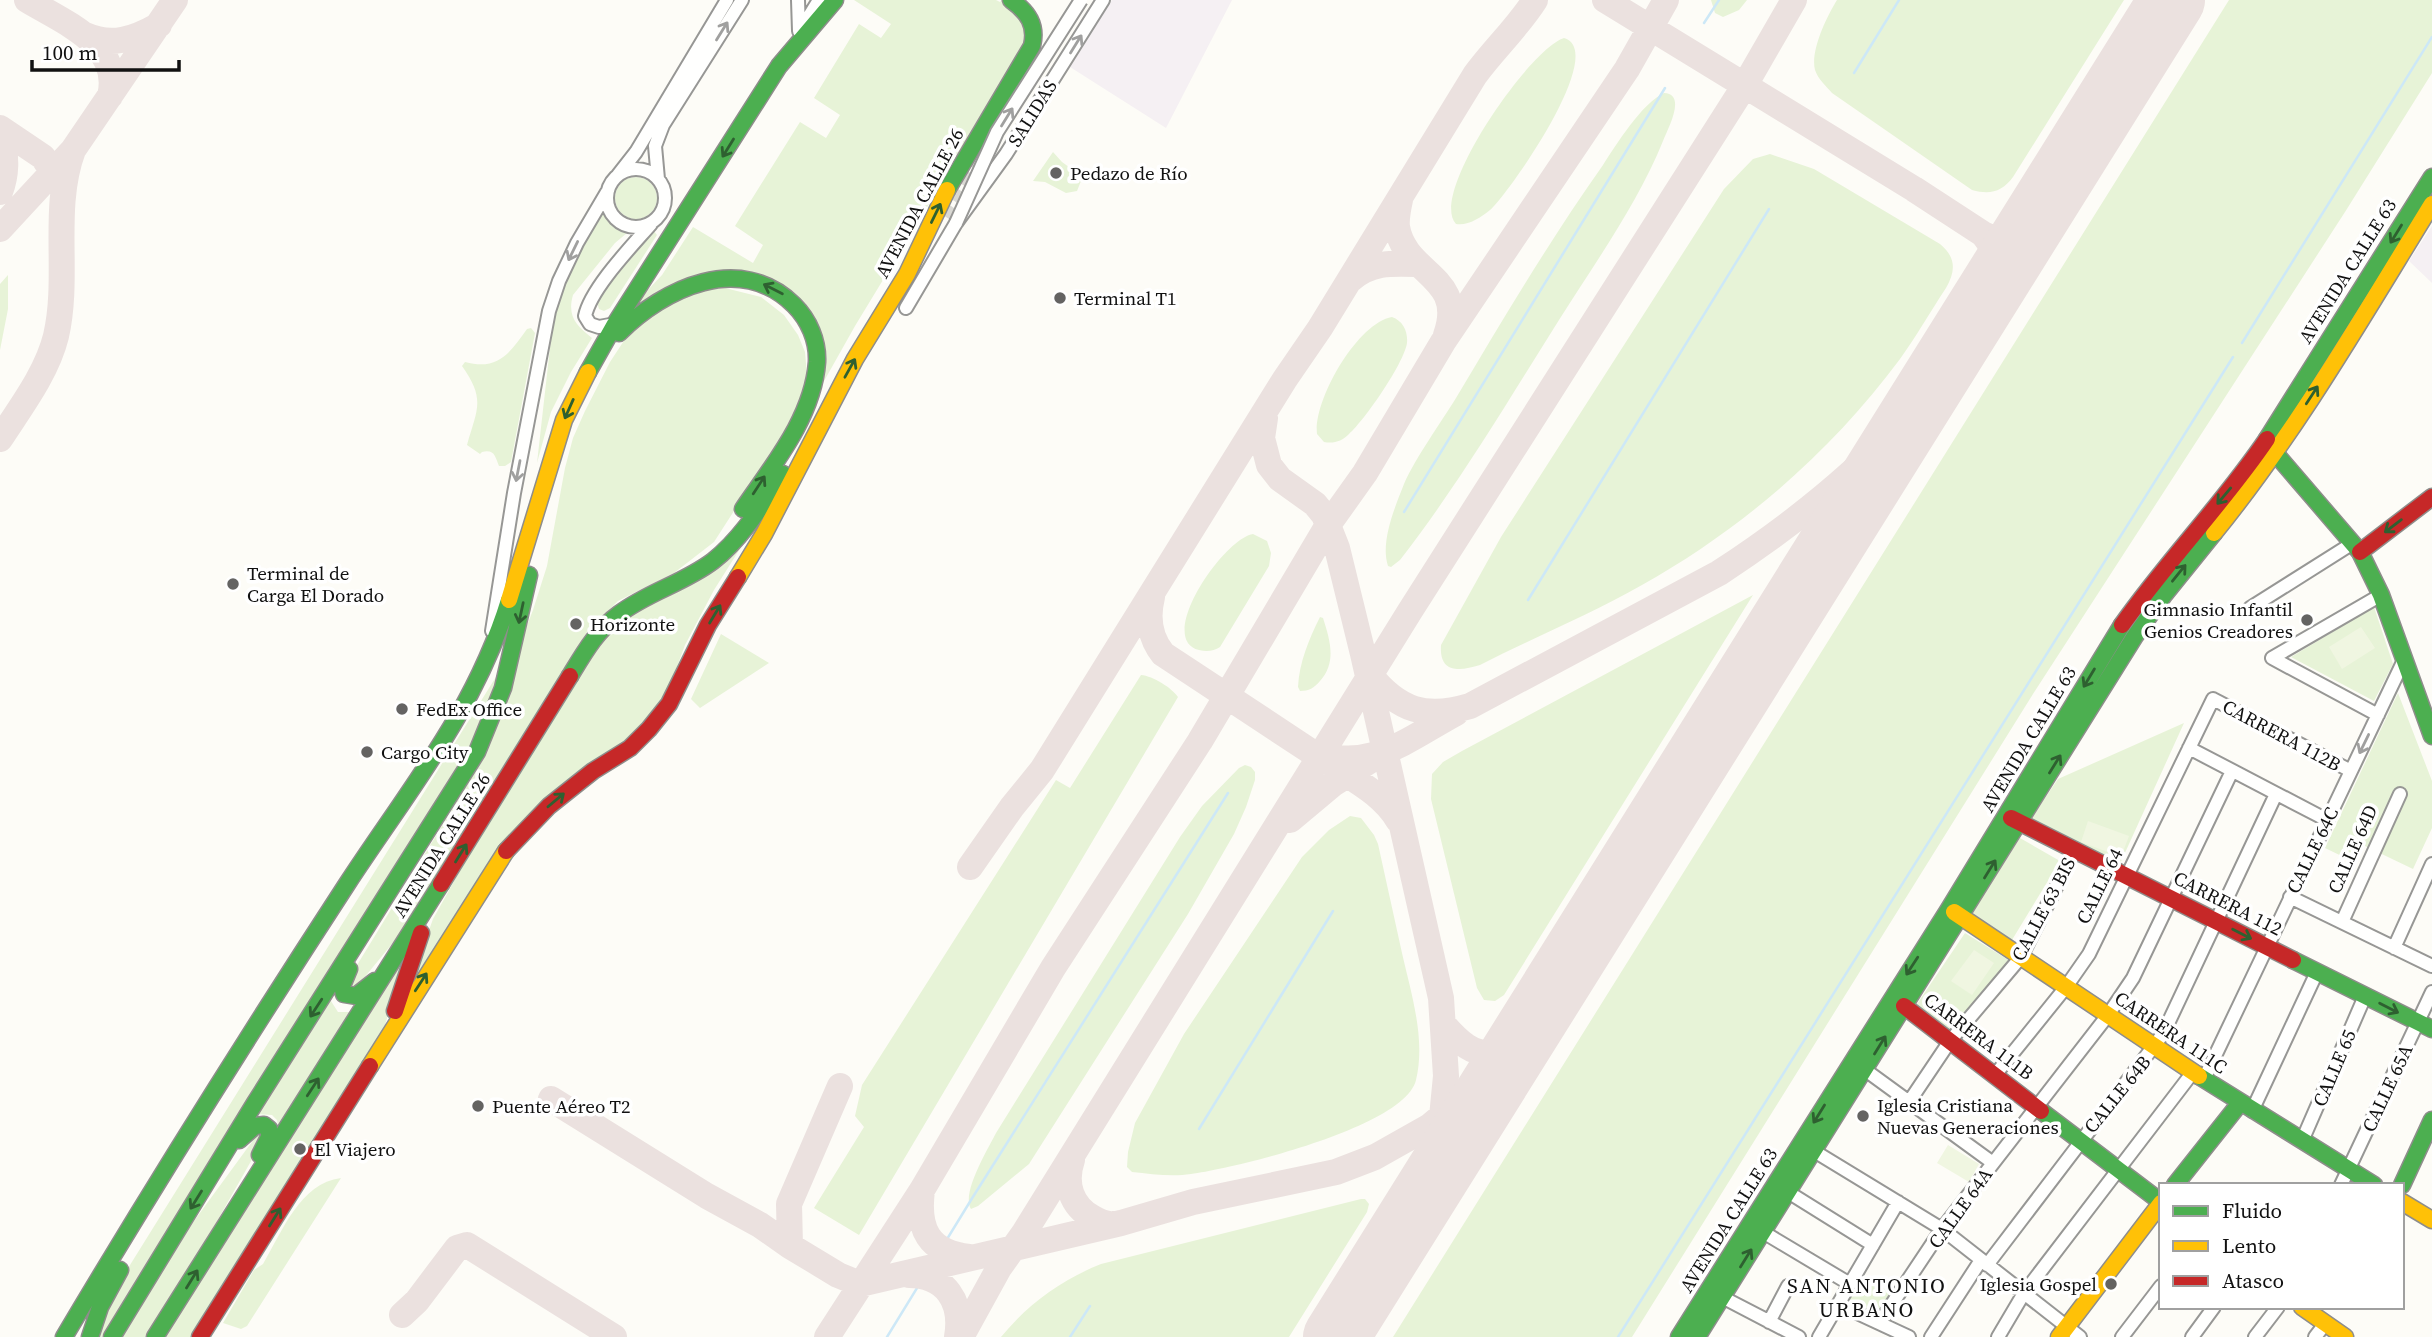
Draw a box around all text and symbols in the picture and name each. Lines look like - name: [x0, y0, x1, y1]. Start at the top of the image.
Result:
- one-way arrow: [715, 22, 729, 42]
- scale bar: [32, 28, 178, 72]
- one-way arrow: [1069, 34, 1083, 54]
- text: 100 m: [42, 38, 97, 67]
- street label: SALIDAS: [1001, 75, 1063, 151]
- one-way arrow: [999, 108, 1014, 127]
- street label: AVENIDA CALLE 26: [869, 124, 969, 282]
- one-way arrow: [720, 138, 735, 157]
- place label: Pedazo de Río: [1070, 160, 1188, 186]
- marker: Pedazo de Río: [1048, 165, 1064, 181]
- street label: AVENIDA CALLE 63: [2292, 194, 2402, 348]
- one-way arrow: [930, 203, 943, 224]
- one-way arrow: [2388, 224, 2402, 244]
- one-way arrow: [566, 240, 579, 261]
- one-way arrow: [763, 282, 784, 296]
- place label: Terminal T1: [1074, 285, 1177, 311]
- marker: Terminal T1: [1052, 290, 1068, 306]
- one-way arrow: [843, 359, 857, 379]
- one-way arrow: [2305, 386, 2320, 405]
- one-way arrow: [562, 398, 575, 419]
- one-way arrow: [511, 459, 524, 482]
- one-way arrow: [752, 475, 766, 495]
- one-way arrow: [2216, 486, 2232, 504]
- one-way arrow: [2385, 519, 2403, 534]
- place label: Terminal de Carga El Dorado: [247, 560, 384, 608]
- one-way arrow: [2172, 565, 2187, 583]
- marker: Terminal de Carga El Dorado: [225, 576, 241, 592]
- place label: Gimnasio Infantil Genios Creadores: [2144, 596, 2293, 644]
- one-way arrow: [513, 601, 527, 624]
- one-way arrow: [708, 604, 722, 624]
- place label: Horizonte: [590, 611, 675, 637]
- marker: Gimnasio Infantil Genios Creadores: [2299, 612, 2315, 628]
- marker: Horizonte: [568, 616, 584, 632]
- street label: AVENIDA CALLE 63: [1974, 661, 2082, 817]
- one-way arrow: [2082, 668, 2096, 688]
- street label: CARRERA 112B: [2218, 693, 2346, 777]
- place label: FedEx Office: [416, 696, 522, 722]
- marker: FedEx Office: [394, 701, 410, 717]
- one-way arrow: [2356, 733, 2370, 754]
- place label: Cargo City: [381, 739, 469, 765]
- marker: Cargo City: [359, 744, 375, 760]
- one-way arrow: [2048, 754, 2062, 774]
- street label: AVENIDA CALLE 26: [386, 768, 496, 922]
- one-way arrow: [547, 793, 565, 809]
- street label: CALLE 64D: [2321, 800, 2383, 898]
- street label: CALLE 64C: [2280, 802, 2344, 898]
- street label: CALLE 64: [2070, 843, 2129, 928]
- one-way arrow: [453, 844, 468, 863]
- street label: CALLE 63 BIS: [2005, 853, 2081, 965]
- one-way arrow: [1983, 859, 1997, 879]
- street label: CARRERA 112: [2169, 864, 2287, 942]
- one-way arrow: [2231, 927, 2252, 941]
- one-way arrow: [1905, 956, 1920, 975]
- one-way arrow: [415, 973, 429, 993]
- street label: CARRERA 111C: [2110, 985, 2232, 1079]
- street label: CARRERA 111B: [1919, 986, 2039, 1086]
- one-way arrow: [309, 997, 323, 1017]
- one-way arrow: [2379, 1001, 2399, 1015]
- street label: CALLE 65: [2306, 1026, 2362, 1110]
- one-way arrow: [1872, 1036, 1887, 1055]
- street label: CALLE 65A: [2355, 1040, 2419, 1136]
- street label: CALLE 64B: [2078, 1050, 2156, 1138]
- one-way arrow: [306, 1078, 320, 1097]
- place label: Iglesia Cristiana Nuevas Generaciones: [1877, 1092, 2059, 1140]
- place label: Puente Aéreo T2: [492, 1093, 630, 1119]
- marker: Puente Aéreo T2: [470, 1098, 486, 1114]
- one-way arrow: [1811, 1103, 1825, 1123]
- marker: Iglesia Cristiana Nuevas Generaciones: [1855, 1108, 1871, 1124]
- place label: El Viajero: [314, 1136, 396, 1162]
- marker: El Viajero: [292, 1141, 308, 1157]
- street label: AVENIDA CALLE 63: [1673, 1143, 1783, 1297]
- street label: CALLE 64A: [1922, 1162, 1998, 1254]
- legend: [2159, 1183, 2404, 1309]
- one-way arrow: [188, 1190, 202, 1210]
- text: Fluido: [2222, 1196, 2282, 1225]
- one-way arrow: [268, 1207, 282, 1227]
- text: Lento: [2222, 1231, 2276, 1260]
- one-way arrow: [1740, 1249, 1754, 1269]
- text: Atasco: [2222, 1266, 2284, 1295]
- one-way arrow: [185, 1270, 199, 1290]
- district label: SAN ANTONIO URBANO: [1787, 1271, 1947, 1324]
- place label: Iglesia Gospel: [1980, 1271, 2097, 1297]
- marker: Iglesia Gospel: [2103, 1276, 2119, 1292]

